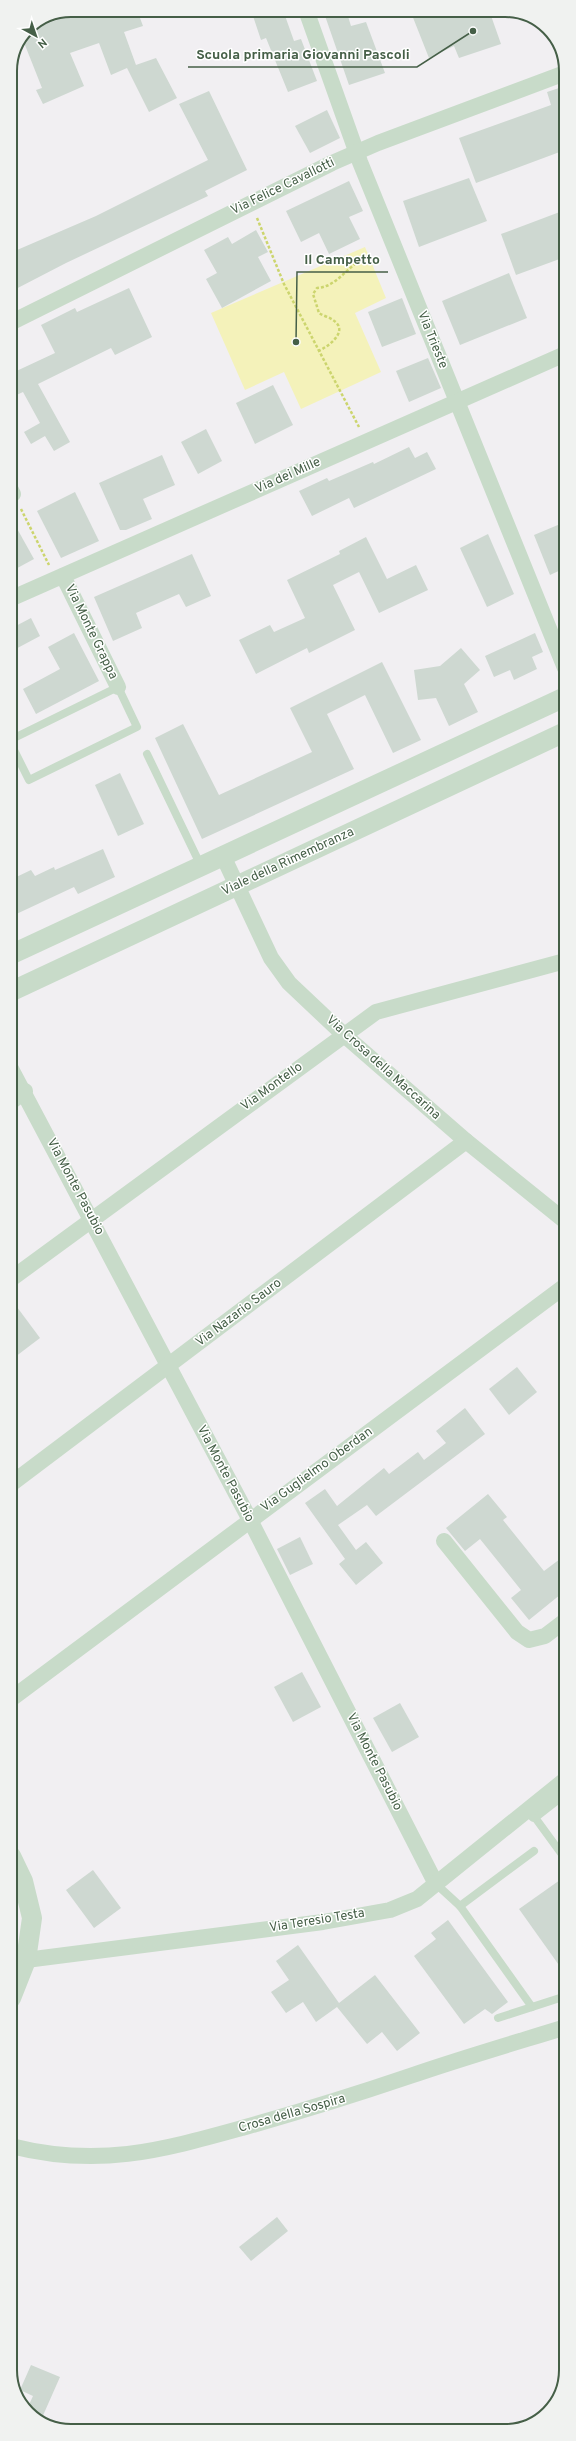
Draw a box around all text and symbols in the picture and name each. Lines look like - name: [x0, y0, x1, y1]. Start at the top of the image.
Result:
- north arrow: [16, 16, 56, 56]
- text: N: [34, 35, 49, 51]
- callout: Scuola primaria Giovanni Pascoli: [188, 41, 417, 67]
- text: Scuola primaria Giovanni Pascoli: [196, 47, 410, 64]
- street label: Via Felice Cavallotti: [229, 155, 337, 219]
- callout: Il Campetto: [297, 246, 388, 272]
- text: Il Campetto: [304, 252, 380, 269]
- street label: Via Trieste: [413, 309, 451, 371]
- street label: Via dei Mille: [253, 454, 323, 498]
- street label: Via Monte Grappa: [61, 582, 121, 682]
- street label: Viale della Rimembranza: [219, 824, 357, 900]
- street label: Via Crosa della Maccarina: [323, 1012, 443, 1124]
- street label: Via Montello: [238, 1059, 306, 1115]
- street label: Via Monte Pasubio: [43, 1136, 107, 1238]
- street label: Via Nazario Sauro: [193, 1275, 285, 1351]
- street label: Via Monte Pasubio: [193, 1423, 257, 1525]
- street label: Via Guglielmo Oberdan: [258, 1424, 376, 1516]
- street label: Via Monte Pasubio: [343, 1711, 405, 1813]
- street label: Via Teresio Testa: [268, 1906, 366, 1936]
- street label: Crosa della Sospira: [237, 2091, 347, 2137]

